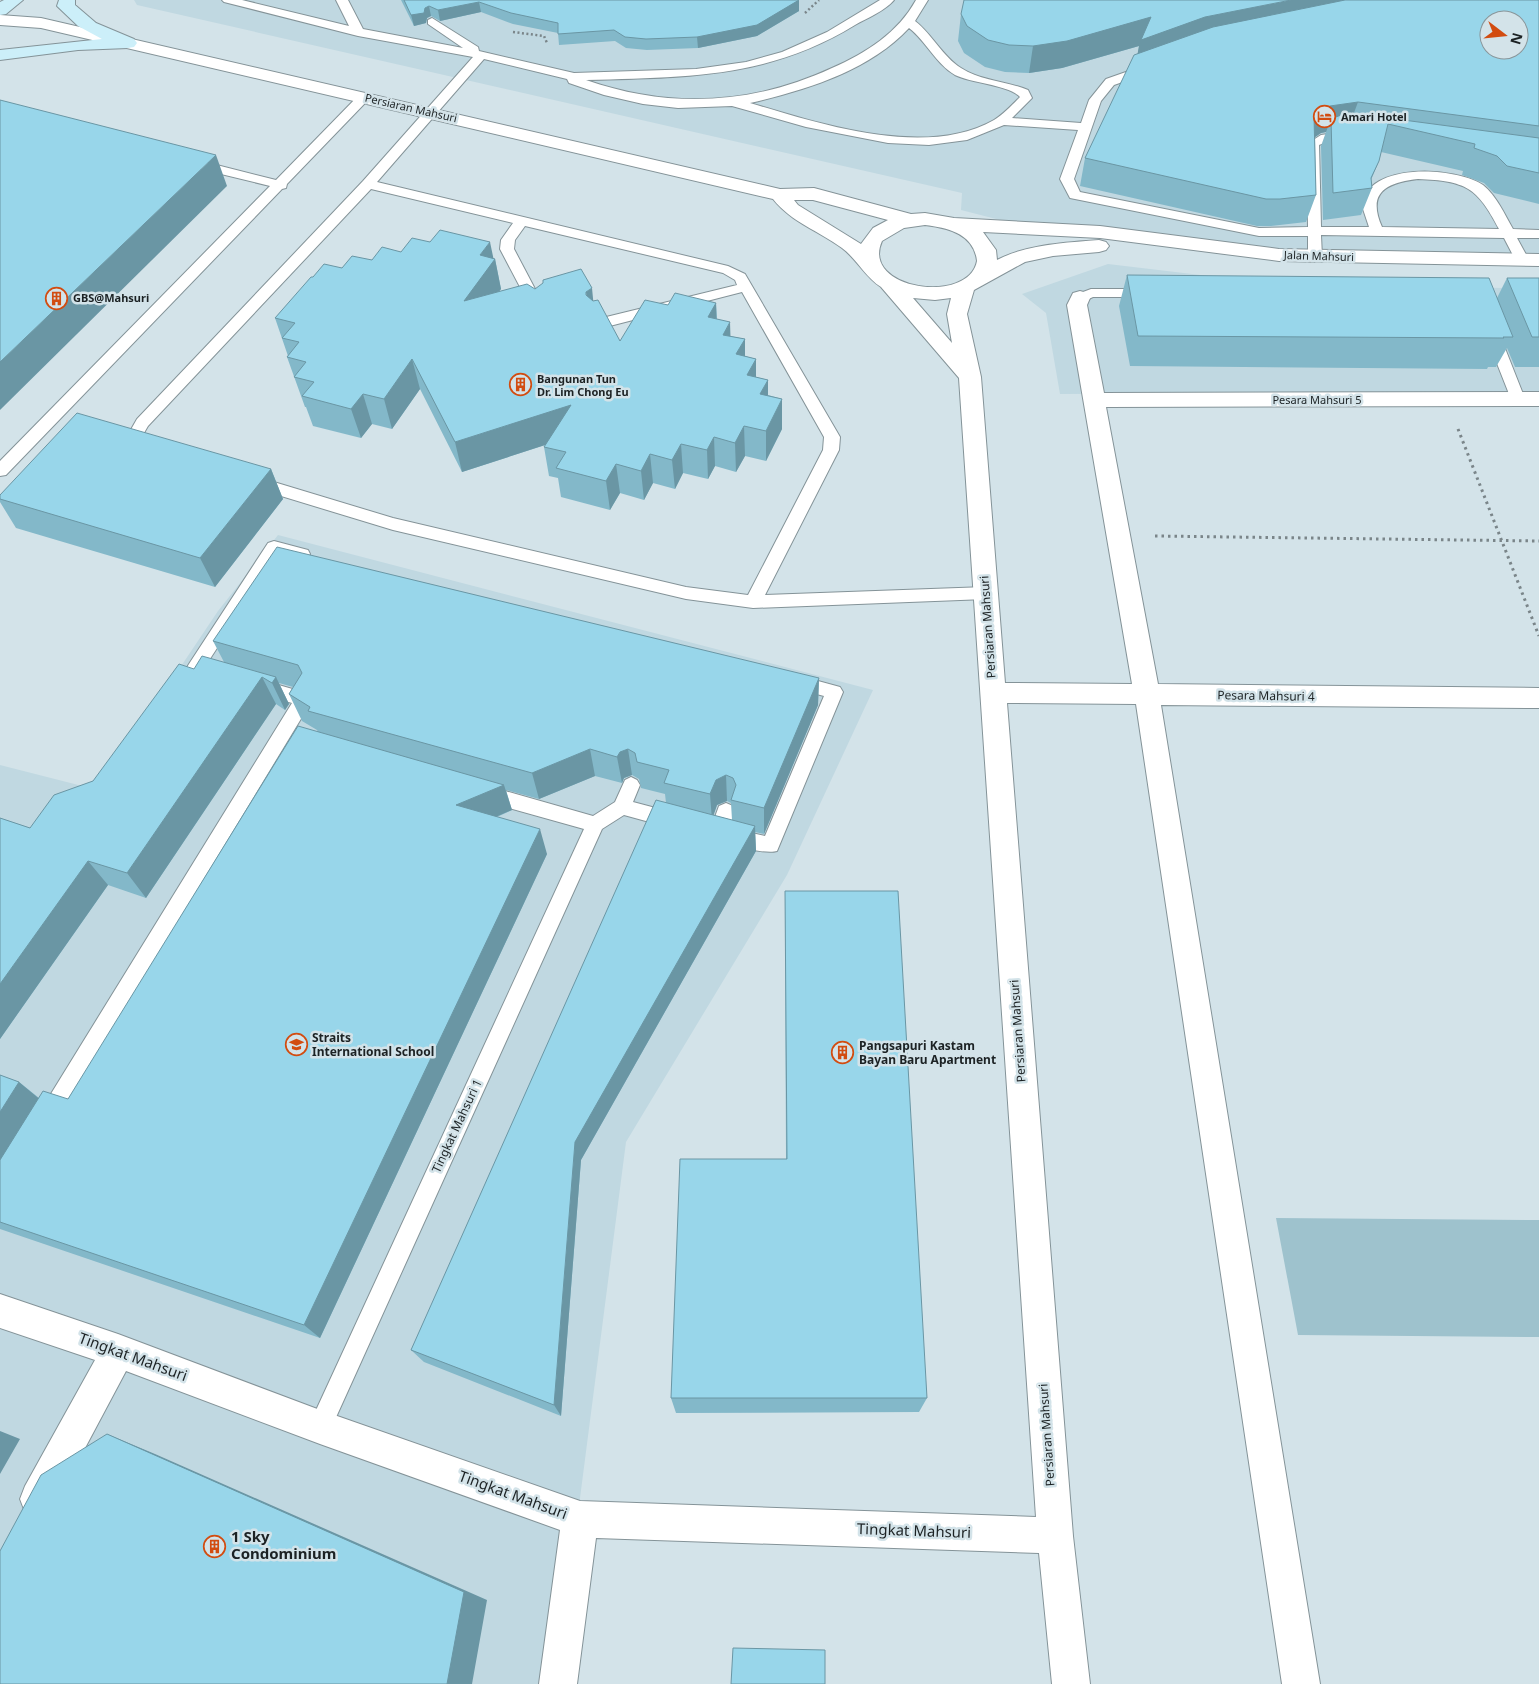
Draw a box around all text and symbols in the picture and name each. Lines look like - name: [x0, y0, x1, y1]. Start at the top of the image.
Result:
- north arrow: [1479, 10, 1529, 60]
- text: N: [1506, 31, 1528, 47]
- street label: Persiaran Mahsuri: [364, 90, 459, 125]
- hotel icon: Amari Hotel: [1313, 105, 1337, 129]
- place label: Amari Hotel: [1341, 109, 1407, 124]
- street label: Jalan Mahsuri: [1283, 247, 1354, 264]
- building icon: GBS@Mahsuri: [45, 286, 69, 310]
- place label: GBS@Mahsuri: [73, 290, 149, 305]
- place label: Bangunan Tun Dr. Lim Chong Eu: [537, 371, 629, 399]
- building icon: Bangunan Tun Dr. Lim Chong Eu: [509, 373, 533, 397]
- street label: Pesara Mahsuri 5: [1272, 392, 1362, 407]
- street label: Persiaran Mahsuri: [975, 575, 1000, 679]
- street label: Pesara Mahsuri 4: [1217, 686, 1315, 705]
- street label: Persiaran Mahsuri: [1005, 979, 1030, 1083]
- place label: Straits International School: [312, 1029, 434, 1060]
- school or university icon: Straits International School: [284, 1033, 308, 1057]
- place label: Pangsapuri Kastam Bayan Baru Apartment: [859, 1037, 996, 1068]
- building icon: Pangsapuri Kastam Bayan Baru Apartment: [831, 1041, 855, 1065]
- street label: Tingkat Mahsuri 1: [427, 1076, 486, 1175]
- street label: Tingkat Mahsuri: [76, 1327, 190, 1385]
- street label: Persiaran Mahsuri: [1034, 1383, 1059, 1487]
- street label: Tingkat Mahsuri: [456, 1465, 570, 1523]
- street label: Tingkat Mahsuri: [857, 1518, 971, 1542]
- place label: 1 Sky Condominium: [231, 1526, 336, 1563]
- building icon: 1 Sky Condominium: [203, 1534, 227, 1558]

